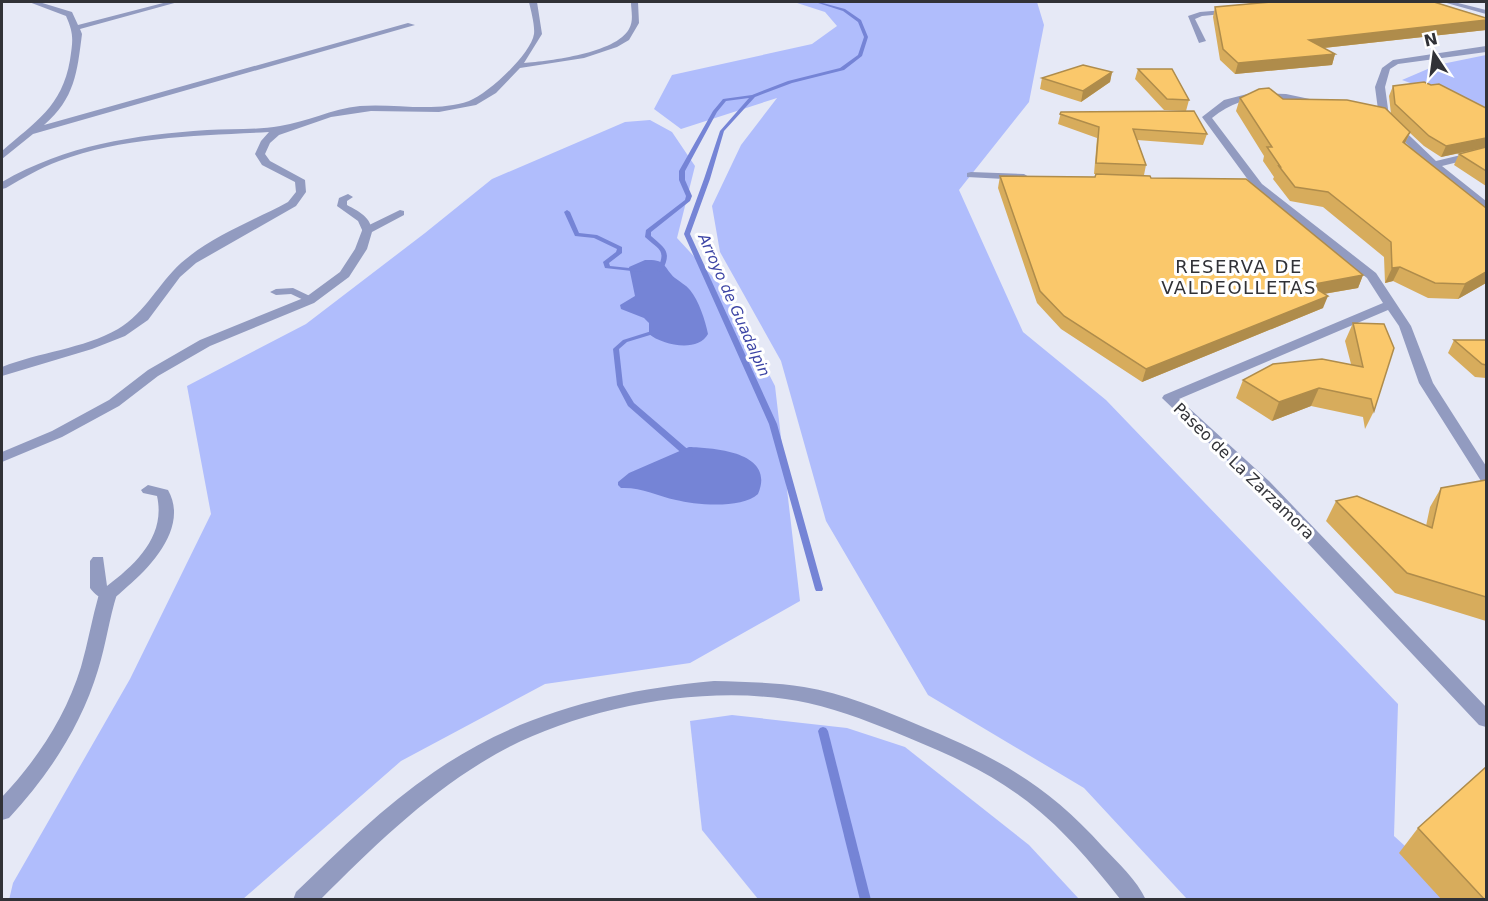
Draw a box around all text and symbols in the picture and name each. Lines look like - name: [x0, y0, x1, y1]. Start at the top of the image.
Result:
- north arrow: [1404, 24, 1464, 84]
- text: N: [1422, 29, 1439, 51]
- water label: Arroyo de Guadalpin: [694, 230, 774, 379]
- district label: RESERVA DE VALDEOLLETAS: [1161, 256, 1317, 298]
- street label: Paseo de La Zarzamora: [1170, 399, 1318, 543]

